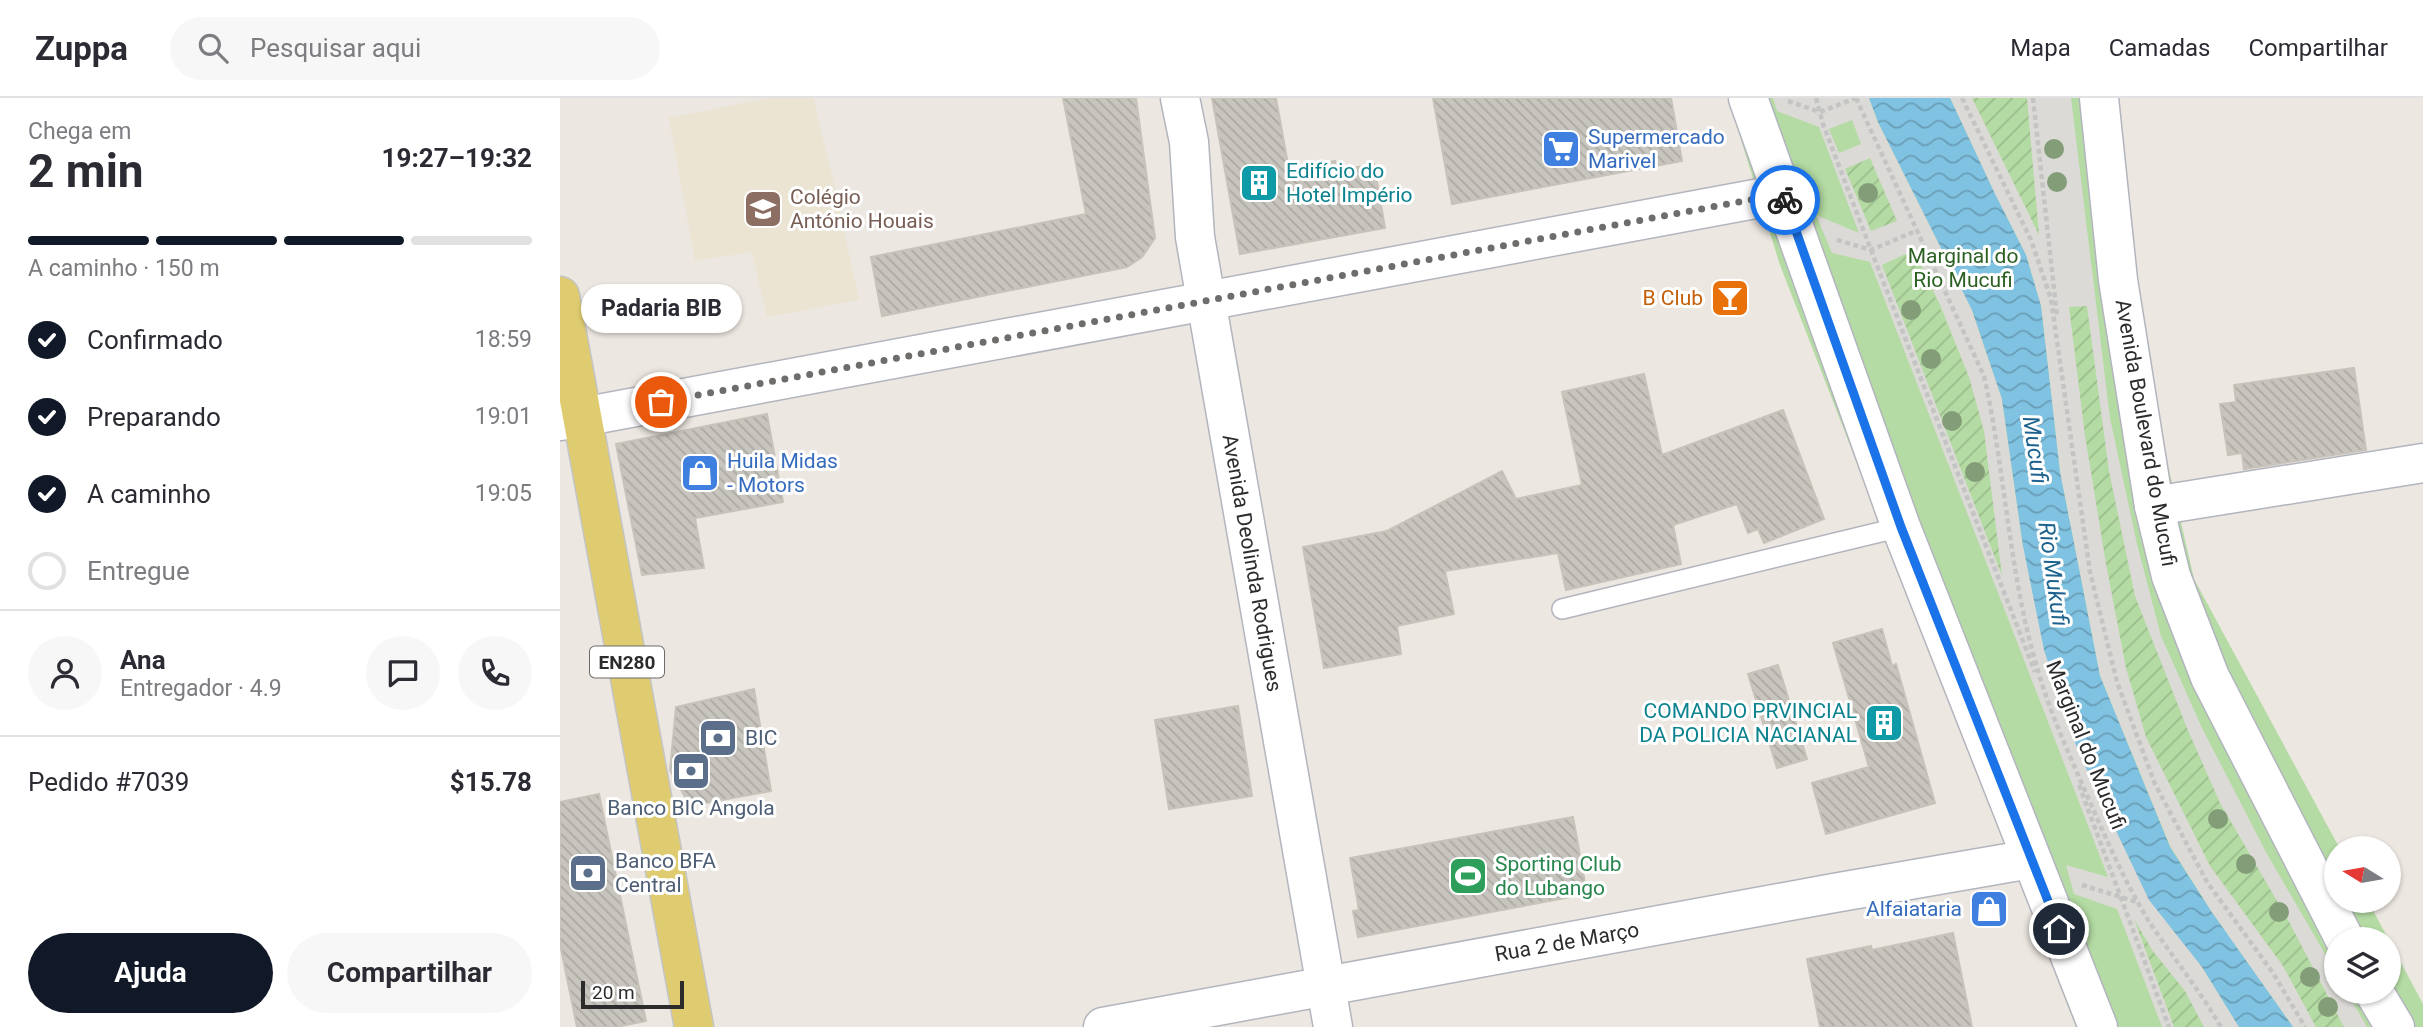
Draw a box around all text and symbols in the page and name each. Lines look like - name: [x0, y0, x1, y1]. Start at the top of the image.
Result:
- search box: [170, 17, 660, 80]
- text: Zuppa: [35, 29, 128, 68]
- icon: search: [194, 29, 232, 67]
- text: Pesquisar aqui: [250, 33, 421, 63]
- text: Mapa: [2010, 34, 2071, 62]
- text: Camadas: [2109, 34, 2210, 62]
- text: Compartilhar: [2248, 34, 2388, 62]
- text: Chega em: [28, 118, 131, 145]
- place label: Supermercado Marivel: [1588, 125, 1725, 173]
- supermarket icon: Supermercado Marivel: [1540, 128, 1582, 170]
- text: 19:27–19:32: [382, 143, 532, 173]
- text: 2 min: [28, 144, 144, 198]
- place label: Edifício do Hotel Império: [1286, 159, 1413, 207]
- building icon: Edifício do Hotel Império: [1238, 162, 1280, 204]
- courier: [1750, 165, 1820, 235]
- icon: bike: [1766, 181, 1804, 219]
- place label: Colégio António Houais: [790, 185, 934, 233]
- school or university icon: Colégio António Houais: [742, 188, 784, 230]
- park label: Marginal do Rio Mucufi: [1908, 244, 2018, 292]
- text: A caminho · 150 m: [28, 255, 220, 282]
- bar icon: B Club: [1709, 277, 1751, 319]
- callout: Padaria BIB: [580, 283, 742, 332]
- place label: B Club: [1643, 286, 1703, 310]
- text: Padaria BIB: [601, 295, 722, 322]
- street label: Avenida Boulevard do Mucufi: [2111, 298, 2181, 568]
- icon: check: [28, 321, 66, 359]
- text: Confirmado: [87, 325, 223, 355]
- text: 18:59: [475, 326, 532, 353]
- pin: [631, 372, 691, 432]
- icon: bag: [642, 383, 680, 421]
- icon: check: [28, 398, 66, 436]
- text: Preparando: [87, 402, 221, 432]
- text: 19:01: [475, 403, 532, 430]
- water label: Mucufi: [2017, 414, 2053, 486]
- street label: Avenida Deolinda Rodrigues: [1218, 432, 1286, 694]
- place label: Huila Midas - Motors: [727, 449, 838, 497]
- shop icon: Huila Midas - Motors: [679, 452, 721, 494]
- icon: check: [28, 475, 66, 513]
- text: A caminho: [87, 479, 211, 509]
- text: 19:05: [475, 480, 532, 507]
- water label: Rio Mukufi: [2032, 520, 2074, 628]
- text: Entregue: [87, 556, 190, 586]
- button: person: [28, 636, 102, 710]
- button: chat: [366, 636, 440, 710]
- button: phone: [458, 636, 532, 710]
- text: Ana: [120, 645, 166, 675]
- road number: EN280: [590, 646, 664, 678]
- street label: Marginal do Mucufi: [2041, 657, 2131, 833]
- text: Entregador · 4.9: [120, 675, 282, 702]
- place label: COMANDO PRVINCIAL DA POLICIA NACIANAL: [1639, 699, 1857, 747]
- building icon: COMANDO PRVINCIAL DA POLICIA NACIANAL: [1863, 702, 1905, 744]
- bank icon: BIC: [697, 717, 739, 759]
- place label: BIC: [745, 726, 777, 750]
- bank icon: Banco BIC Angola: [670, 750, 712, 792]
- text: Pedido #7039: [28, 767, 189, 797]
- text: $15.78: [450, 767, 532, 797]
- place label: Banco BIC Angola: [607, 796, 775, 820]
- north arrow: [2324, 836, 2401, 914]
- map controls: [2324, 836, 2401, 1004]
- place label: Banco BFA Central: [615, 849, 716, 897]
- bank icon: Banco BFA Central: [567, 852, 609, 894]
- place label: Sporting Club do Lubango: [1495, 852, 1622, 900]
- sports icon: Sporting Club do Lubango: [1447, 855, 1489, 897]
- shop icon: Alfaiataria: [1968, 888, 2010, 930]
- place label: Alfaiataria: [1866, 897, 1962, 921]
- pin: [2029, 899, 2089, 959]
- icon: home: [2040, 910, 2078, 948]
- street label: Rua 2 de Março: [1493, 918, 1641, 966]
- button: layers: [2324, 927, 2401, 1004]
- button: Ajuda: [28, 933, 273, 1013]
- button: Compartilhar: [287, 933, 532, 1013]
- scale bar: [581, 978, 684, 1010]
- text: 20 m: [592, 981, 635, 1004]

